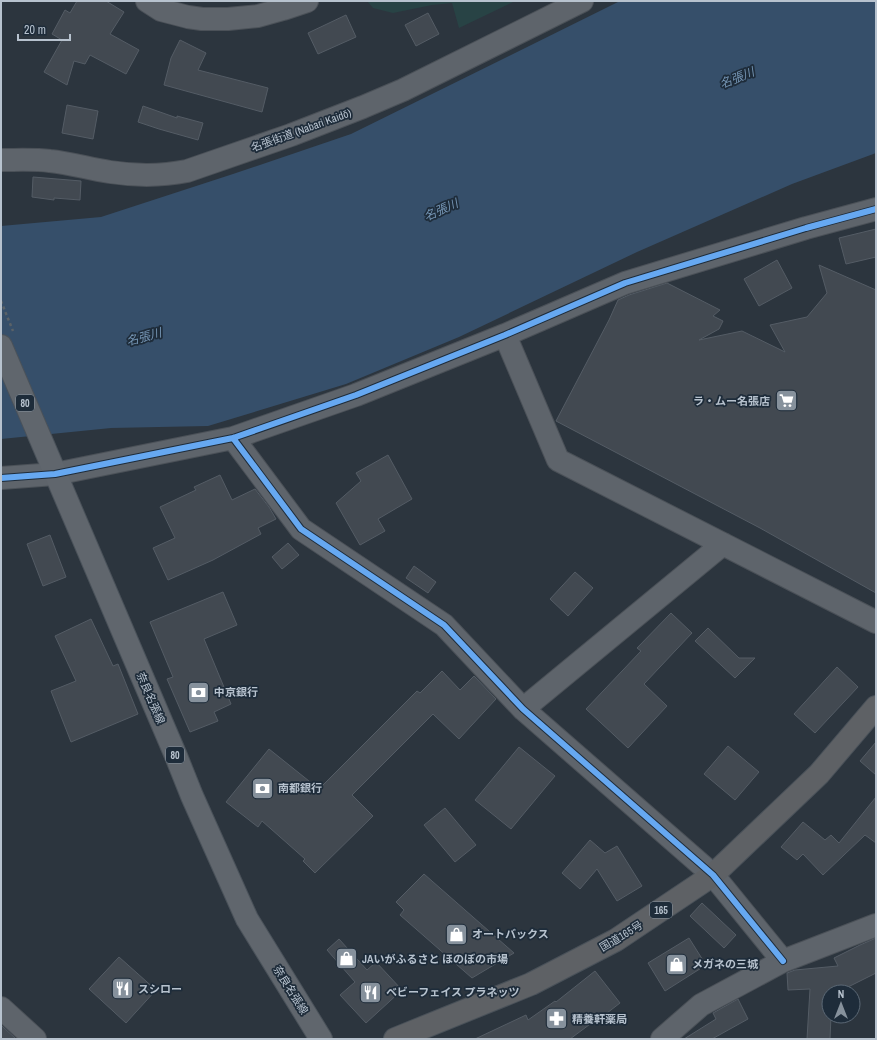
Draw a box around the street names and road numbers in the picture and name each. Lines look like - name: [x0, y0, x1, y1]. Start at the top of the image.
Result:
- street label: 名張街道 (Nabari Kaidō): [249, 105, 353, 155]
- road number: 80: [16, 395, 34, 411]
- street label: 奈良名張線: [134, 670, 168, 726]
- road number: 80: [166, 747, 184, 763]
- road number: 165: [650, 902, 672, 918]
- street label: 国道165号: [597, 918, 645, 954]
- street label: 奈良名張線: [270, 963, 312, 1017]

